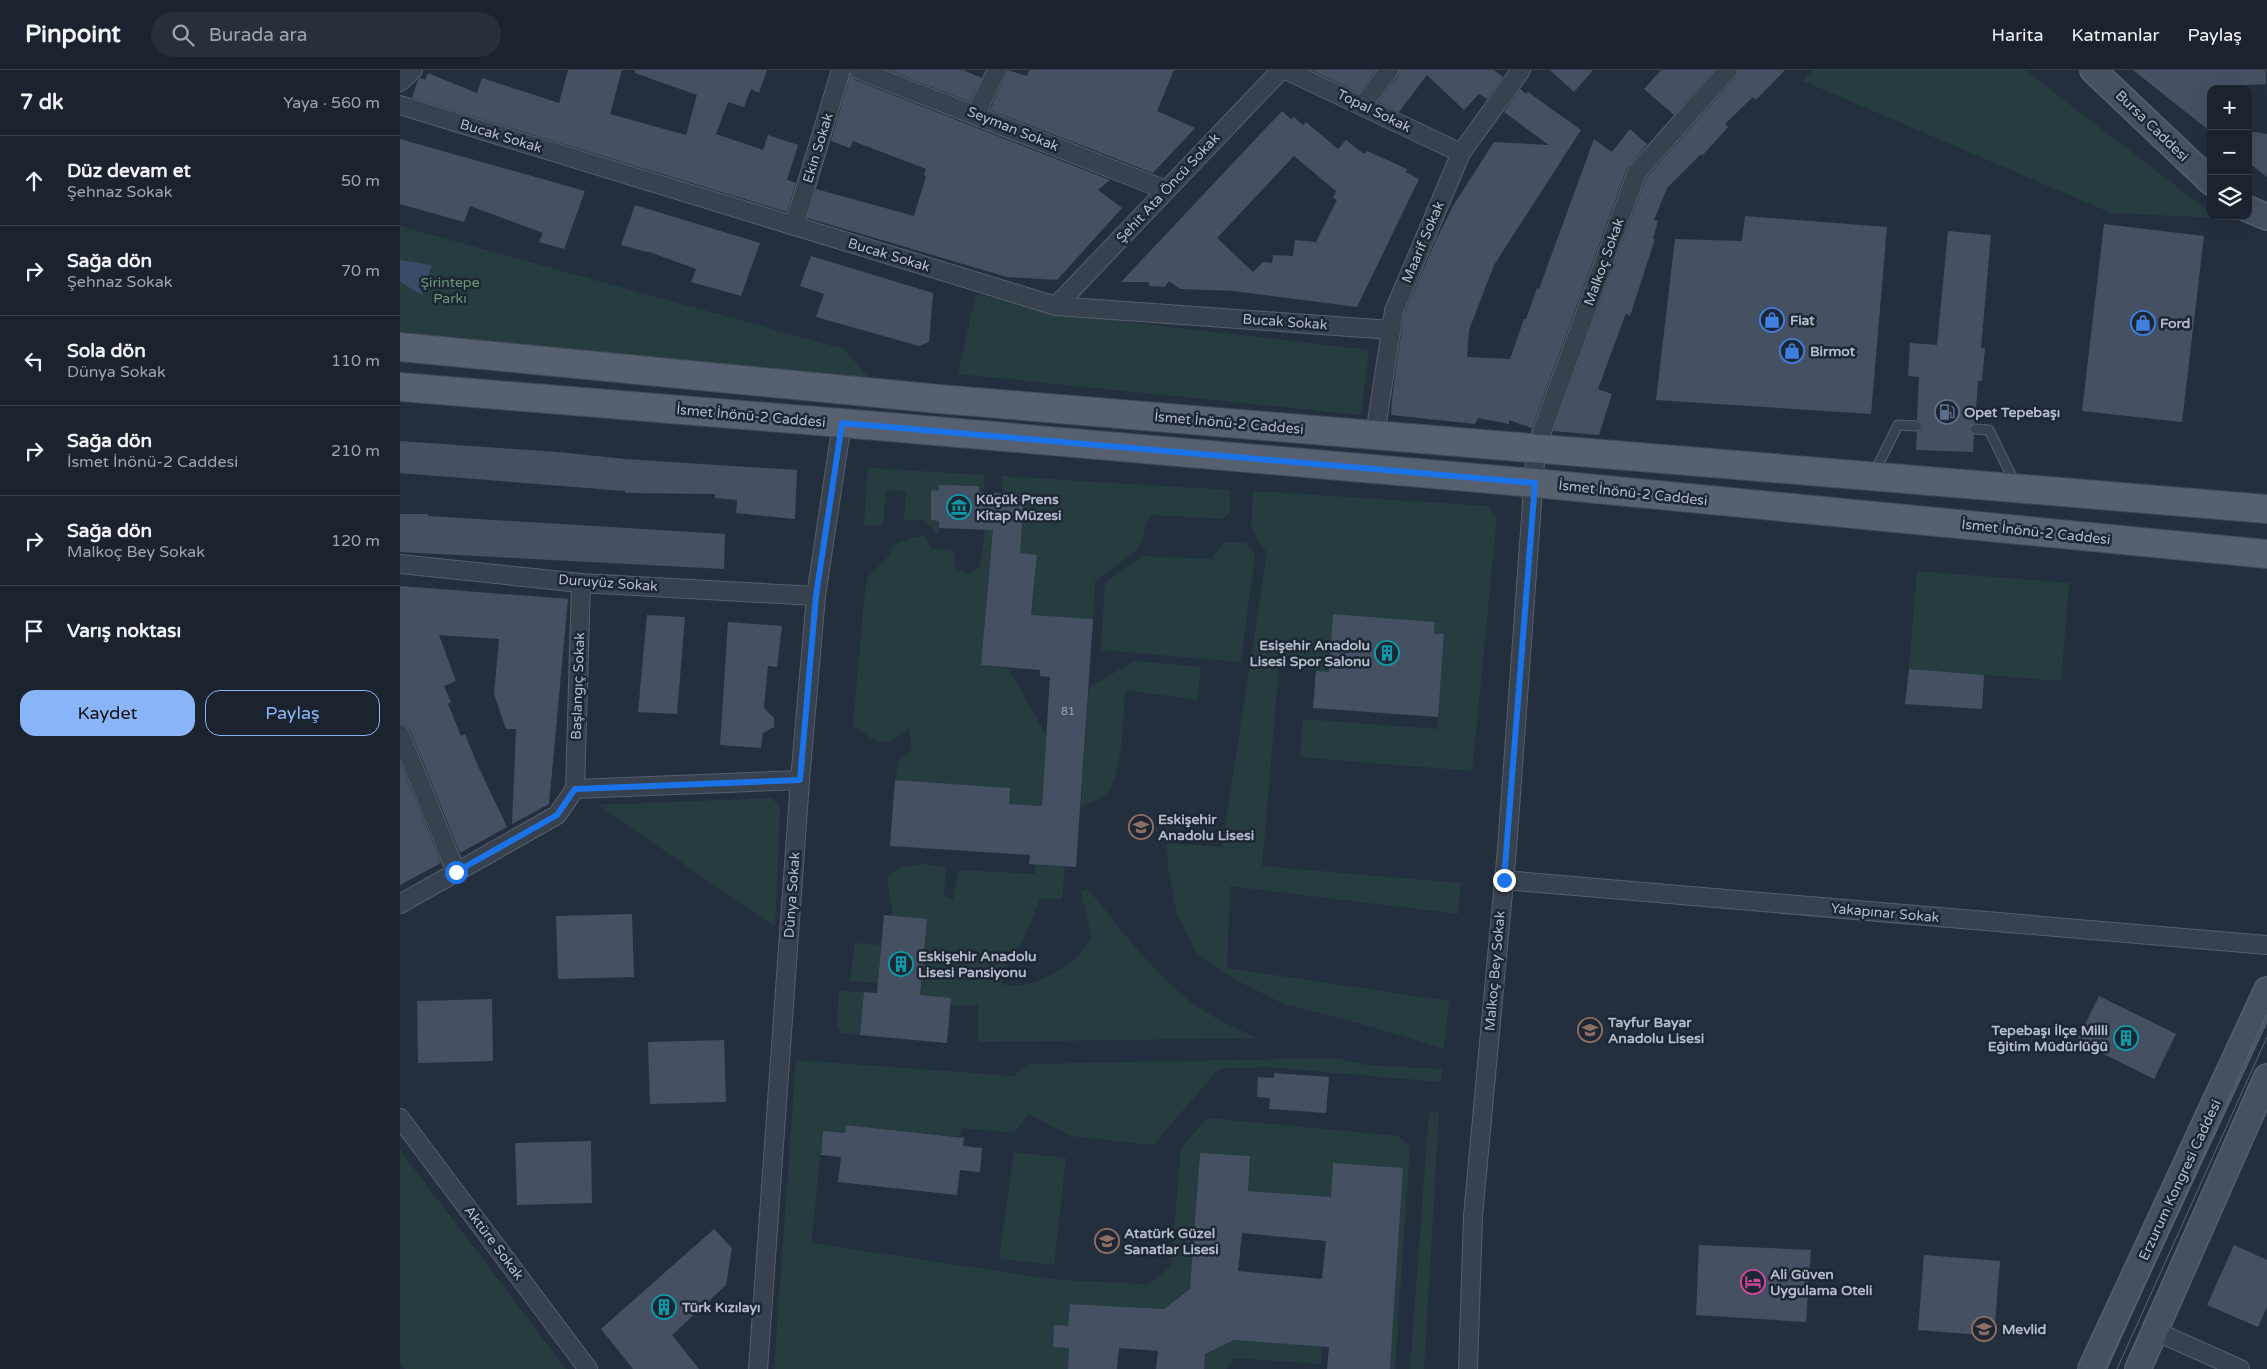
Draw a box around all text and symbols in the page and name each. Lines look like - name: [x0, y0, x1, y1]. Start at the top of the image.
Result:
- search box: [151, 12, 501, 57]
- text: Pinpoint: [25, 20, 121, 49]
- icon: search: [169, 21, 197, 49]
- text: Burada ara: [209, 24, 308, 46]
- text: Harita: [1991, 24, 2044, 46]
- text: Katmanlar: [2072, 24, 2160, 46]
- text: Paylaş: [2188, 24, 2242, 46]
- map controls: [2207, 85, 2252, 220]
- button: +: [2207, 85, 2252, 130]
- street label: Topal Sokak: [1334, 86, 1414, 136]
- street label: Bursa Caddesi: [2112, 87, 2192, 165]
- text: 7 dk: [20, 90, 63, 115]
- text: Yaya · 560 m: [283, 93, 380, 113]
- street label: Seyman Sokak: [965, 103, 1061, 155]
- street label: Ekin Sokak: [799, 111, 837, 185]
- street label: Bucak Sokak: [458, 115, 544, 157]
- street label: Şehit Ata Öncü Sokak: [1113, 129, 1224, 246]
- button: −: [2207, 130, 2252, 175]
- text: Düz devam et: [67, 160, 191, 182]
- icon: ahead: [20, 167, 48, 195]
- text: 50 m: [341, 171, 380, 191]
- button: layers: [2207, 175, 2252, 220]
- text: Şehnaz Sokak: [67, 182, 172, 202]
- street label: Maarif Sokak: [1398, 198, 1448, 285]
- street label: Malkoç Sokak: [1580, 215, 1628, 308]
- street label: Bucak Sokak: [846, 234, 932, 276]
- text: Sağa dön: [67, 250, 152, 272]
- icon: right: [20, 257, 48, 285]
- text: 70 m: [341, 261, 380, 281]
- text: Şehnaz Sokak: [67, 272, 172, 292]
- park label: Şirintepe Parkı: [420, 274, 480, 307]
- shop icon: Fiat: [1759, 307, 1785, 333]
- shop icon: Ford: [2130, 310, 2156, 336]
- street label: Bucak Sokak: [1242, 311, 1328, 333]
- place label: Fiat: [1790, 312, 1815, 329]
- place label: Ford: [2160, 315, 2191, 332]
- shop icon: Birmot: [1779, 338, 1805, 364]
- text: Sola dön: [67, 340, 146, 362]
- place label: Birmot: [1810, 343, 1856, 360]
- icon: left: [20, 347, 48, 375]
- text: 110 m: [331, 351, 380, 371]
- text: Dünya Sokak: [67, 362, 166, 382]
- fuel station icon: Opet Tepebaşı: [1934, 399, 1960, 425]
- street label: İsmet İnönü-2 Caddesi: [676, 401, 826, 431]
- place label: Opet Tepebaşı: [1964, 404, 2060, 421]
- street label: İsmet İnönü-2 Caddesi: [1154, 408, 1304, 438]
- text: Sağa dön: [67, 430, 152, 452]
- icon: right: [20, 437, 48, 465]
- text: 210 m: [331, 441, 380, 461]
- text: İsmet İnönü-2 Caddesi: [67, 452, 238, 472]
- street label: İsmet İnönü-2 Caddesi: [1558, 477, 1708, 509]
- place label: Küçük Prens Kitap Müzesi: [976, 491, 1062, 524]
- museum icon: Küçük Prens Kitap Müzesi: [946, 494, 972, 520]
- street label: İsmet İnönü-2 Caddesi: [1961, 516, 2111, 548]
- text: Sağa dön: [67, 520, 152, 542]
- icon: right: [20, 527, 48, 555]
- text: 120 m: [331, 531, 380, 551]
- text: Malkoç Bey Sokak: [67, 542, 205, 562]
- street label: Duruyüz Sokak: [558, 571, 659, 595]
- icon: arrive: [20, 617, 48, 645]
- text: Varış noktası: [67, 620, 181, 642]
- street label: Başlangıç Sokak: [568, 632, 588, 740]
- place label: Esişehir Anadolu Lisesi Spor Salonu: [1250, 637, 1370, 670]
- building icon: Esişehir Anadolu Lisesi Spor Salonu: [1374, 640, 1400, 666]
- button: Kaydet: [20, 690, 195, 736]
- button: Paylaş: [205, 690, 380, 736]
- house number: 81: [1061, 705, 1075, 718]
- place label: Eskişehir Anadolu Lisesi: [1158, 811, 1254, 844]
- school or university icon: Eskişehir Anadolu Lisesi: [1128, 814, 1154, 840]
- street label: Dünya Sokak: [781, 851, 804, 939]
- route start: [445, 861, 468, 884]
- route end: [1493, 869, 1516, 892]
- street label: Yakapınar Sokak: [1830, 900, 1940, 926]
- street label: Malkoç Bey Sokak: [1481, 910, 1509, 1032]
- place label: Eskişehir Anadolu Lisesi Pansiyonu: [918, 948, 1036, 981]
- building icon: Eskişehir Anadolu Lisesi Pansiyonu: [888, 951, 914, 977]
- place label: Tayfur Bayar Anadolu Lisesi: [1607, 1014, 1704, 1047]
- school or university icon: Tayfur Bayar Anadolu Lisesi: [1577, 1017, 1603, 1043]
- place label: Tepebaşı İlçe Milli Eğitim Müdürlüğü: [1988, 1022, 2108, 1055]
- building icon: Tepebaşı İlçe Milli Eğitim Müdürlüğü: [2113, 1025, 2139, 1051]
- street label: Erzurum Kongresi Caddesi: [2135, 1097, 2225, 1263]
- street label: Aktüre Sokak: [461, 1202, 528, 1284]
- place label: Atatürk Güzel Sanatlar Lisesi: [1124, 1225, 1219, 1258]
- school or university icon: Atatürk Güzel Sanatlar Lisesi: [1094, 1228, 1120, 1254]
- place label: Ali Güven Uygulama Oteli: [1770, 1266, 1873, 1299]
- hotel icon: Ali Güven Uygulama Oteli: [1740, 1269, 1766, 1295]
- building icon: Türk Kızılayı: [651, 1294, 677, 1320]
- place label: Türk Kızılayı: [681, 1299, 760, 1316]
- school or university icon: Mevlid: [1971, 1316, 1997, 1342]
- place label: Mevlid: [2002, 1321, 2047, 1338]

